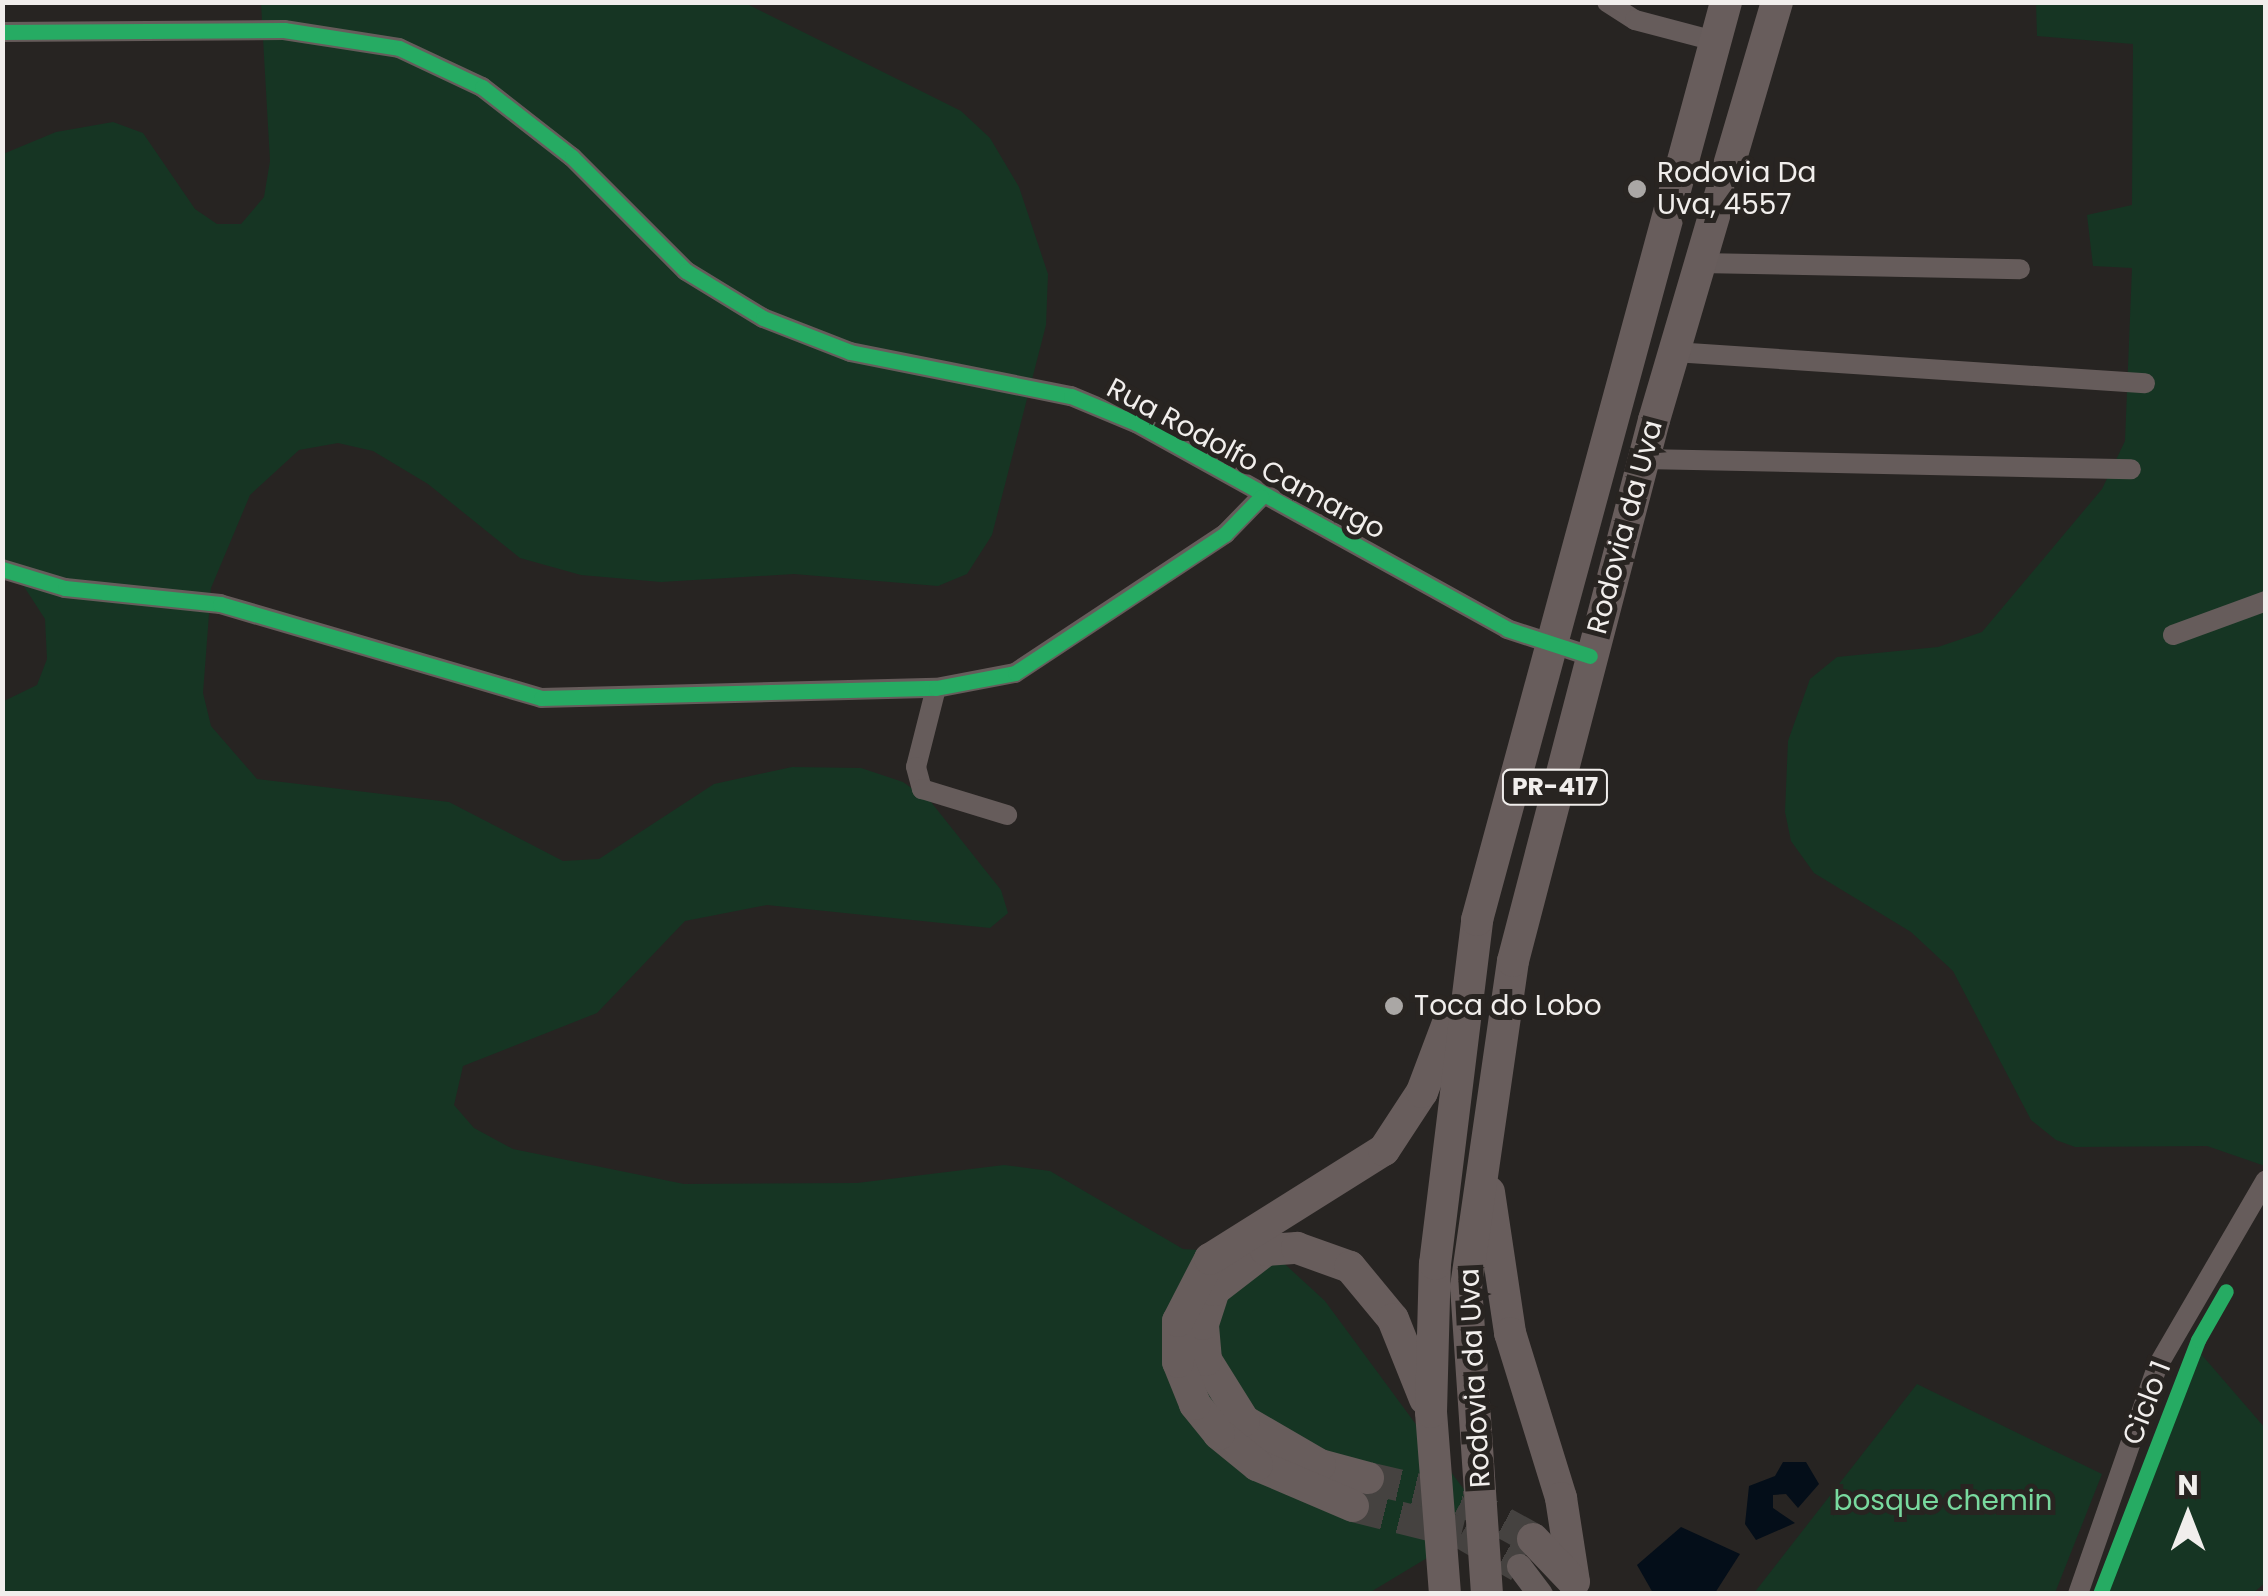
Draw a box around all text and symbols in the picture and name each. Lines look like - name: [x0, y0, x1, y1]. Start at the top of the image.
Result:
- place label: Rodovia Da Uva, 4557: [1657, 156, 1817, 222]
- marker: Rodovia Da Uva, 4557: [1626, 178, 1648, 200]
- street label: Rua Rodolfo Camargo: [1101, 371, 1391, 547]
- street label: Rodovia da Uva: [1580, 417, 1670, 637]
- road number: PR-417: [1500, 767, 1610, 807]
- place label: Toca do Lobo: [1414, 989, 1602, 1023]
- marker: Toca do Lobo: [1383, 995, 1405, 1017]
- street label: Rodovia da Uva: [1452, 1267, 1498, 1489]
- street label: Ciclo 1: [2116, 1356, 2178, 1450]
- north arrow: [2138, 1466, 2238, 1566]
- text: N: [2177, 1466, 2199, 1505]
- park label: bosque chemin: [1833, 1484, 2053, 1518]

